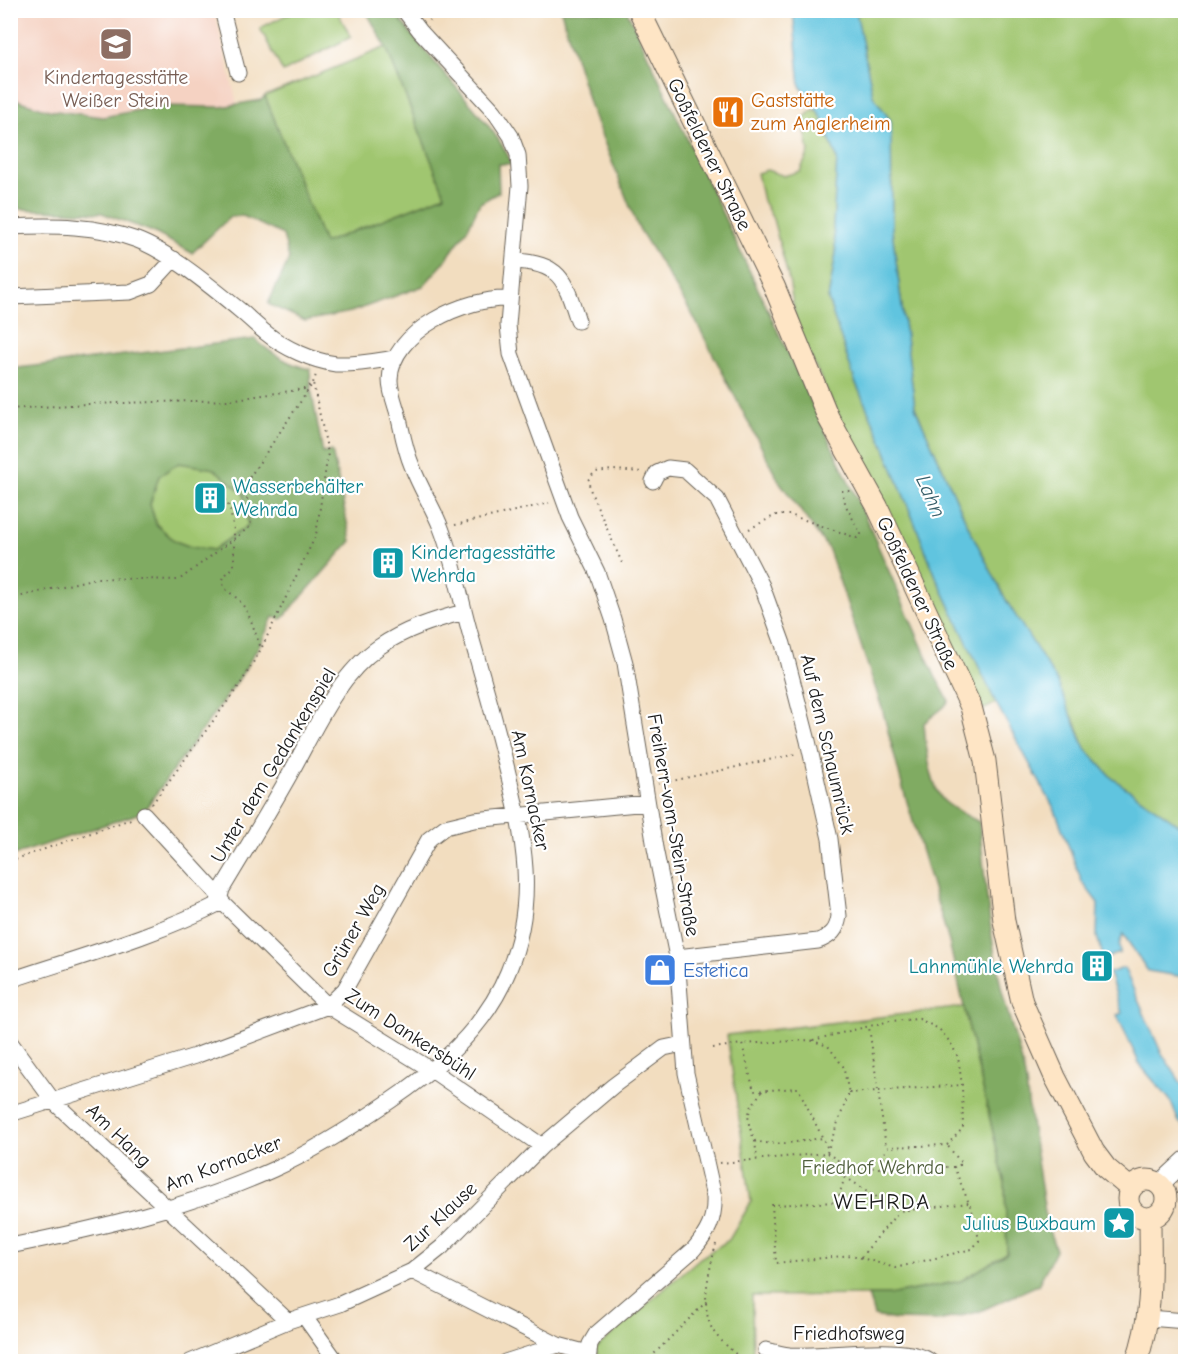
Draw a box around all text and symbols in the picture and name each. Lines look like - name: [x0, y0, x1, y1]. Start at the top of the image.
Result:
- school or university icon: Kindertagesstätte Weißer Stein: [98, 26, 134, 62]
- place label: Kindertagesstätte Weißer Stein: [44, 66, 188, 112]
- street label: Goßfeldener Straße: [663, 74, 756, 234]
- place label: Gaststätte zum Anglerheim: [751, 89, 891, 135]
- restaurant icon: Gaststätte zum Anglerheim: [710, 94, 746, 130]
- water label: Lahn: [911, 471, 951, 521]
- place label: Wasserbehälter Wehrda: [233, 475, 363, 521]
- building icon: Wasserbehälter Wehrda: [192, 480, 228, 516]
- street label: Goßfeldener Straße: [872, 513, 963, 674]
- place label: Kindertagesstätte Wehrda: [411, 541, 555, 587]
- building icon: Kindertagesstätte Wehrda: [370, 545, 406, 581]
- street label: Auf dem Schaumrück: [796, 652, 859, 837]
- street label: Unter dem Gedankenspiel: [206, 664, 341, 867]
- street label: Freiherr-vom-Stein-Straße: [643, 712, 704, 938]
- street label: Am Kornacker: [506, 728, 555, 853]
- street label: Grüner Weg: [317, 879, 390, 981]
- building icon: Lahnmühle Wehrda: [1079, 948, 1115, 984]
- shop icon: Estetica: [642, 952, 678, 988]
- place label: Lahnmühle Wehrda: [909, 955, 1074, 978]
- place label: Estetica: [683, 959, 749, 982]
- street label: Zum Dankersbühl: [341, 984, 480, 1085]
- street label: Am Hang: [81, 1099, 156, 1172]
- street label: Am Kornacker: [162, 1131, 285, 1196]
- park label: Friedhof Wehrda: [801, 1156, 945, 1179]
- street label: Zur Klause: [399, 1177, 481, 1256]
- district label: WEHRDA: [834, 1189, 930, 1215]
- place icon: Julius Buxbaum: [1101, 1205, 1137, 1241]
- place label: Julius Buxbaum: [963, 1212, 1096, 1235]
- street label: Friedhofsweg: [793, 1322, 905, 1345]

